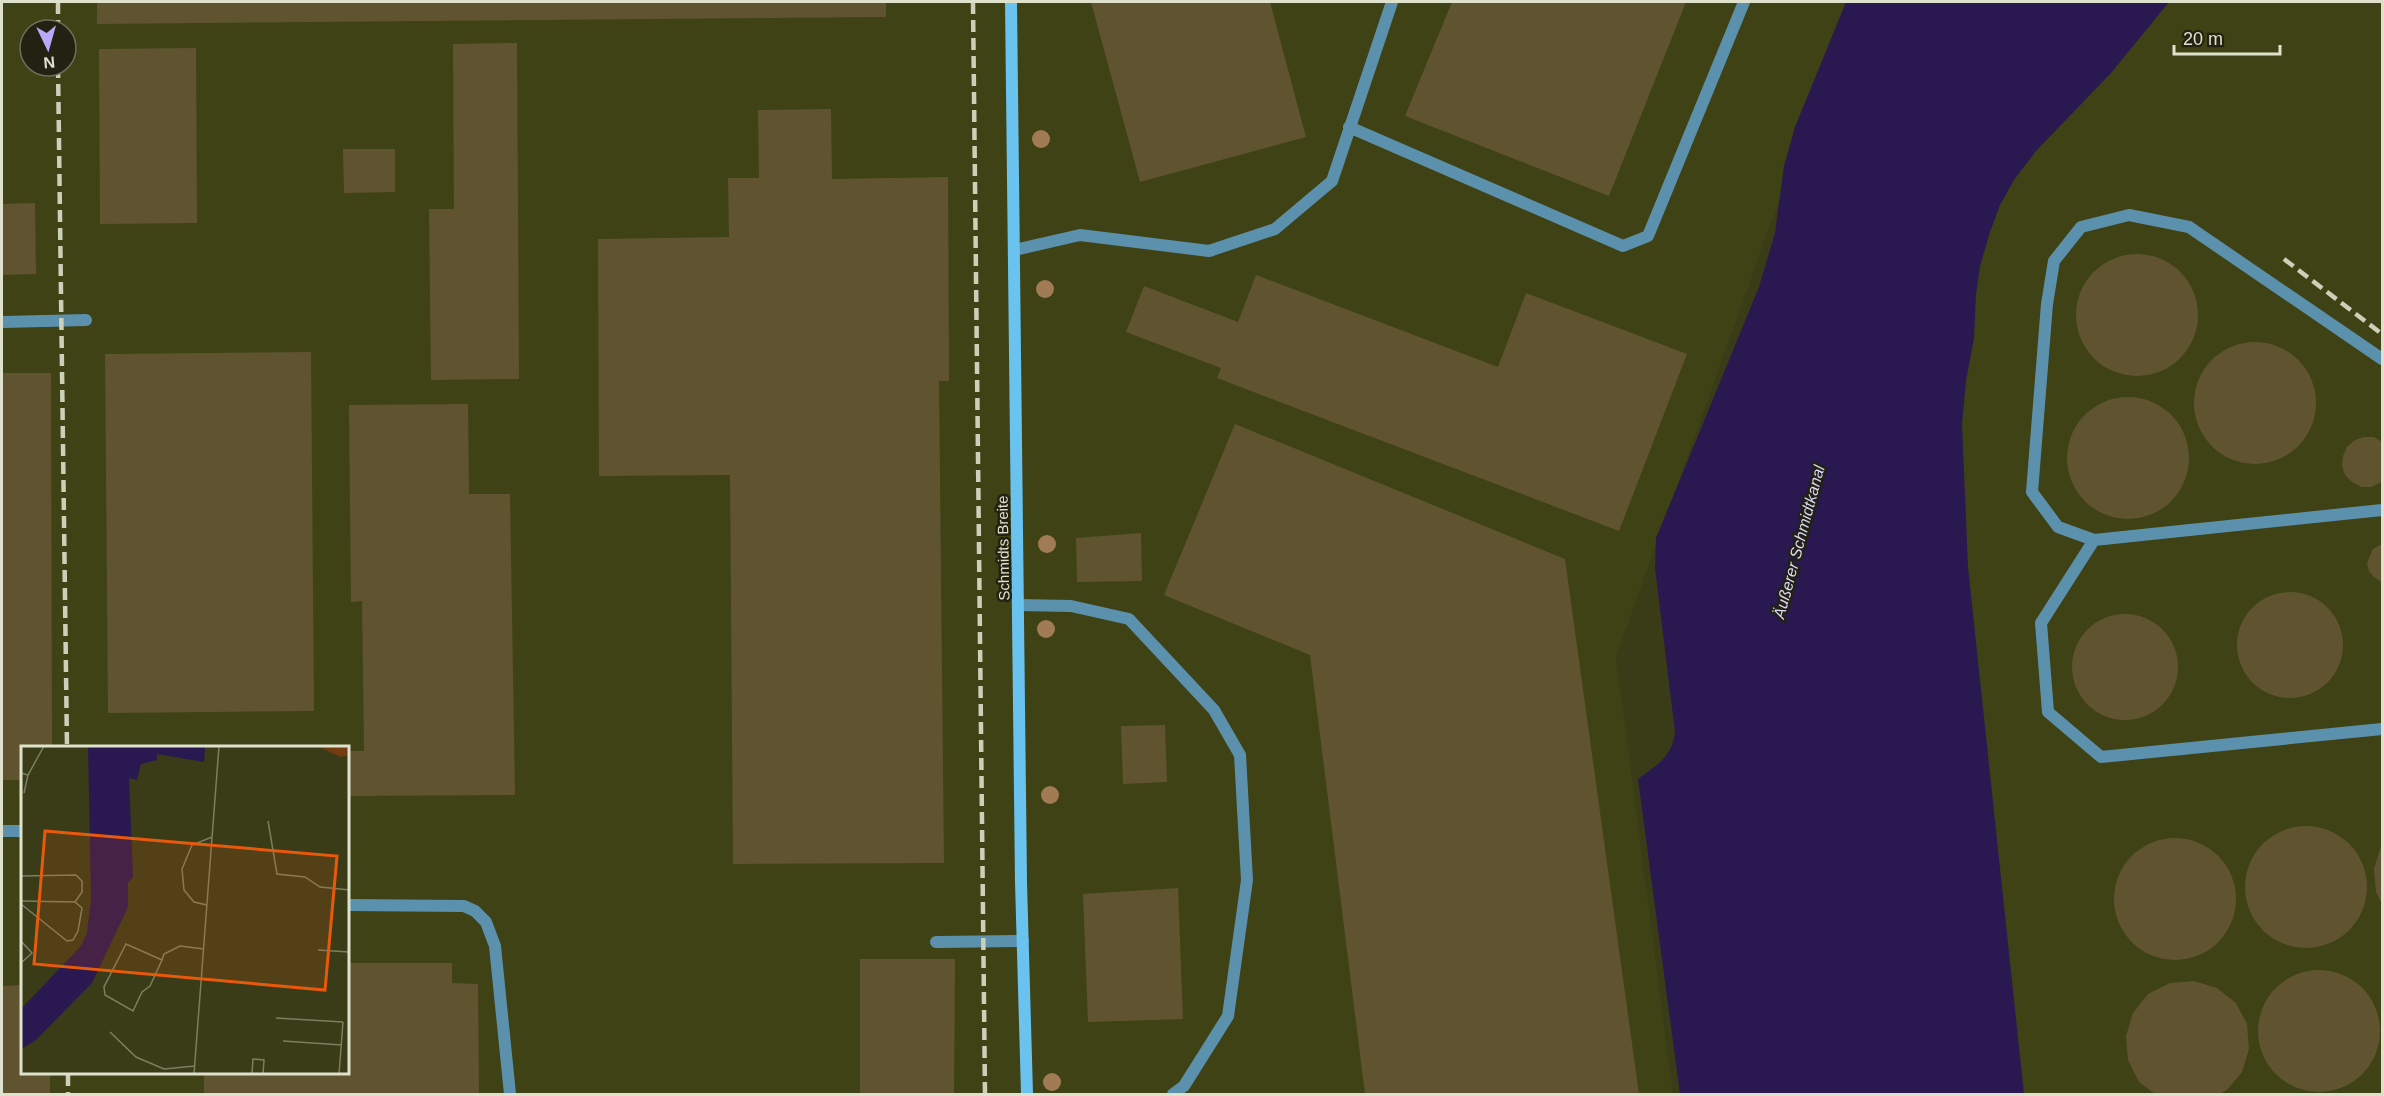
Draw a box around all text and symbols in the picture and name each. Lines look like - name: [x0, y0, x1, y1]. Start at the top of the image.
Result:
- north arrow: [18, 18, 78, 78]
- scale bar: [2174, 18, 2280, 56]
- text: 20 m: [2183, 29, 2223, 49]
- text: N: [43, 53, 56, 71]
- water label: Äußerer Schmidtkanal: [1770, 463, 1828, 622]
- street label: Schmidts Breite: [994, 495, 1012, 601]
- inset map: [21, 746, 350, 1075]

